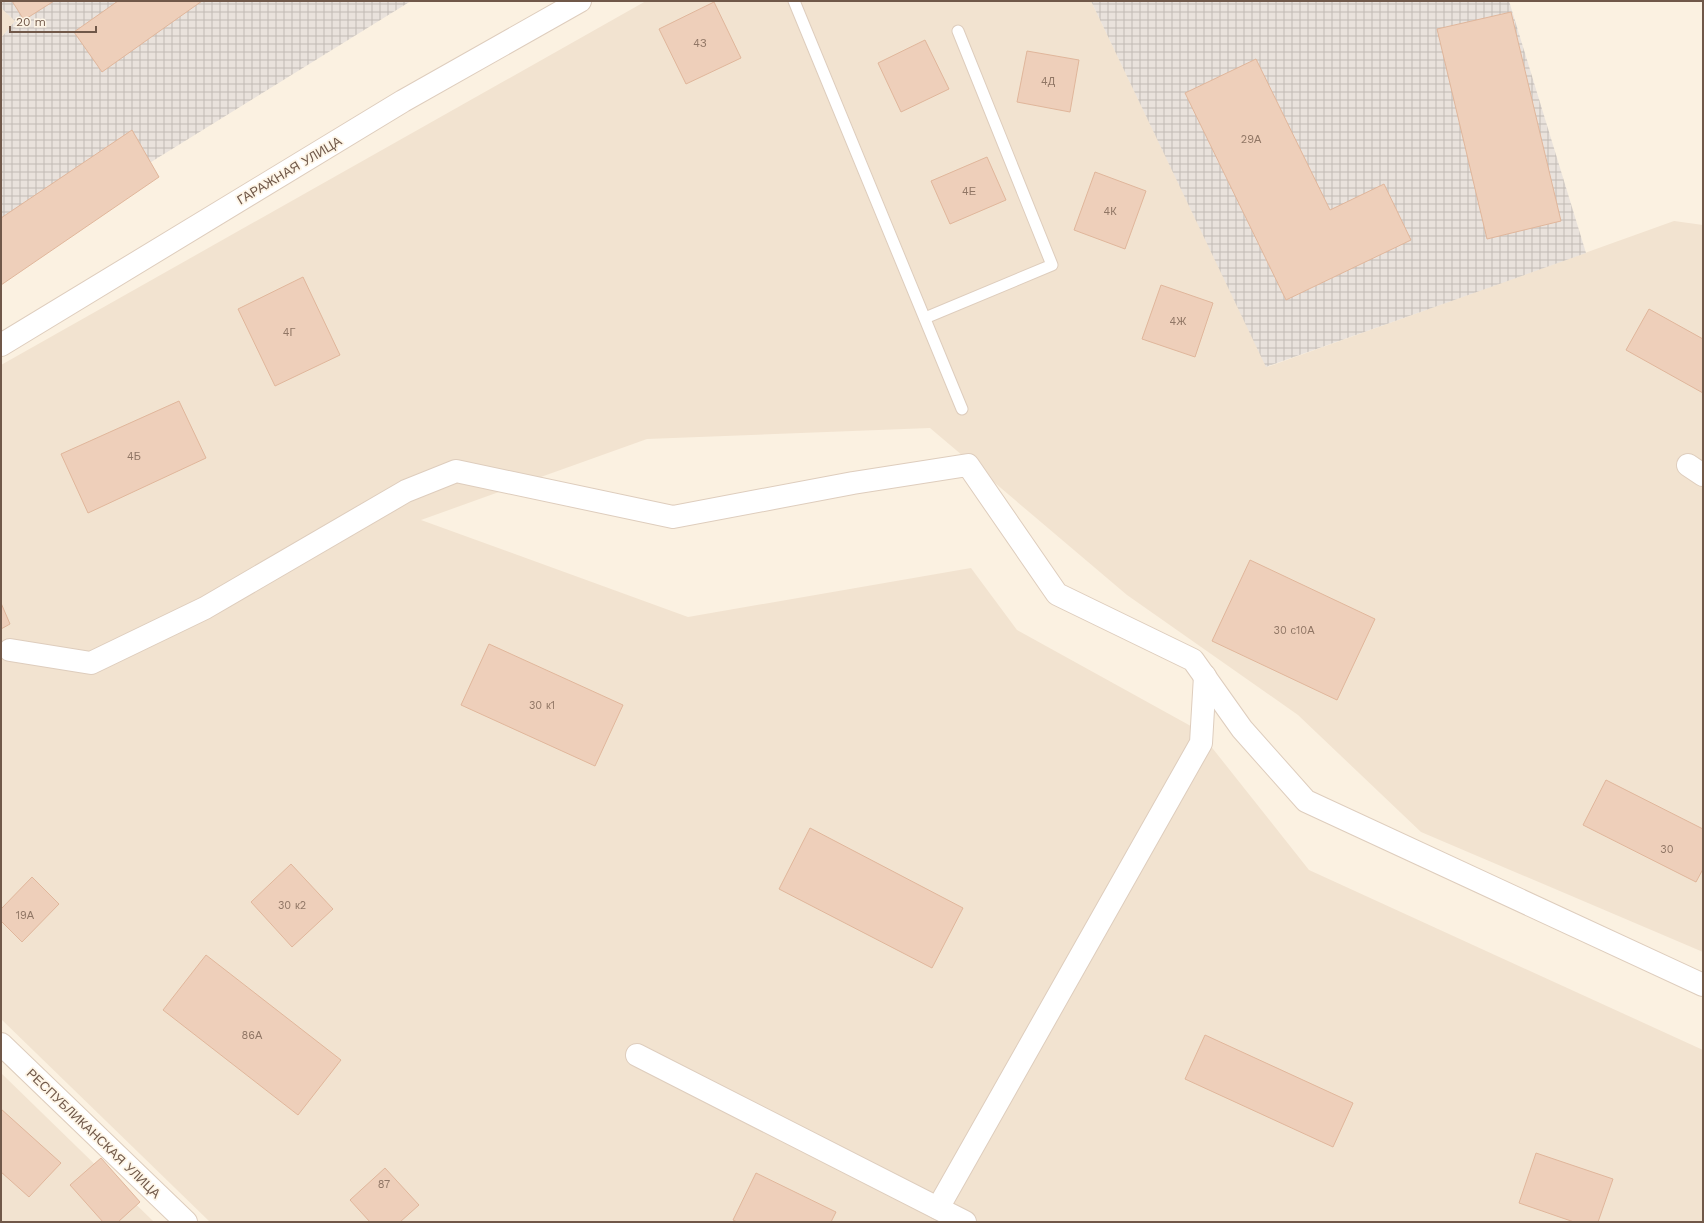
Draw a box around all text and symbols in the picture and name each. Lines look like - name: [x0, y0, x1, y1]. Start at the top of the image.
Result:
- scale bar: [10, 8, 96, 34]
- text: 20 m: [16, 15, 46, 29]
- house number: 4З: [693, 37, 707, 50]
- house number: 4Д: [1041, 75, 1056, 88]
- street label: ГАРАЖНАЯ УЛИЦА: [234, 133, 344, 208]
- house number: 29А: [1241, 133, 1262, 146]
- house number: 4Е: [962, 185, 976, 198]
- house number: 4К: [1103, 205, 1117, 218]
- house number: 4Ж: [1170, 315, 1186, 328]
- house number: 4Г: [283, 326, 295, 339]
- house number: 4Б: [127, 450, 141, 463]
- house number: 30 с10А: [1274, 624, 1315, 637]
- house number: 30 к1: [529, 699, 555, 712]
- house number: 30: [1660, 843, 1674, 856]
- house number: 30 к2: [278, 899, 306, 912]
- house number: 19А: [16, 909, 35, 922]
- house number: 86А: [242, 1029, 263, 1042]
- street label: РЕСПУБЛИКАНСКАЯ УЛИЦА: [24, 1066, 164, 1201]
- house number: 87: [378, 1178, 390, 1191]

